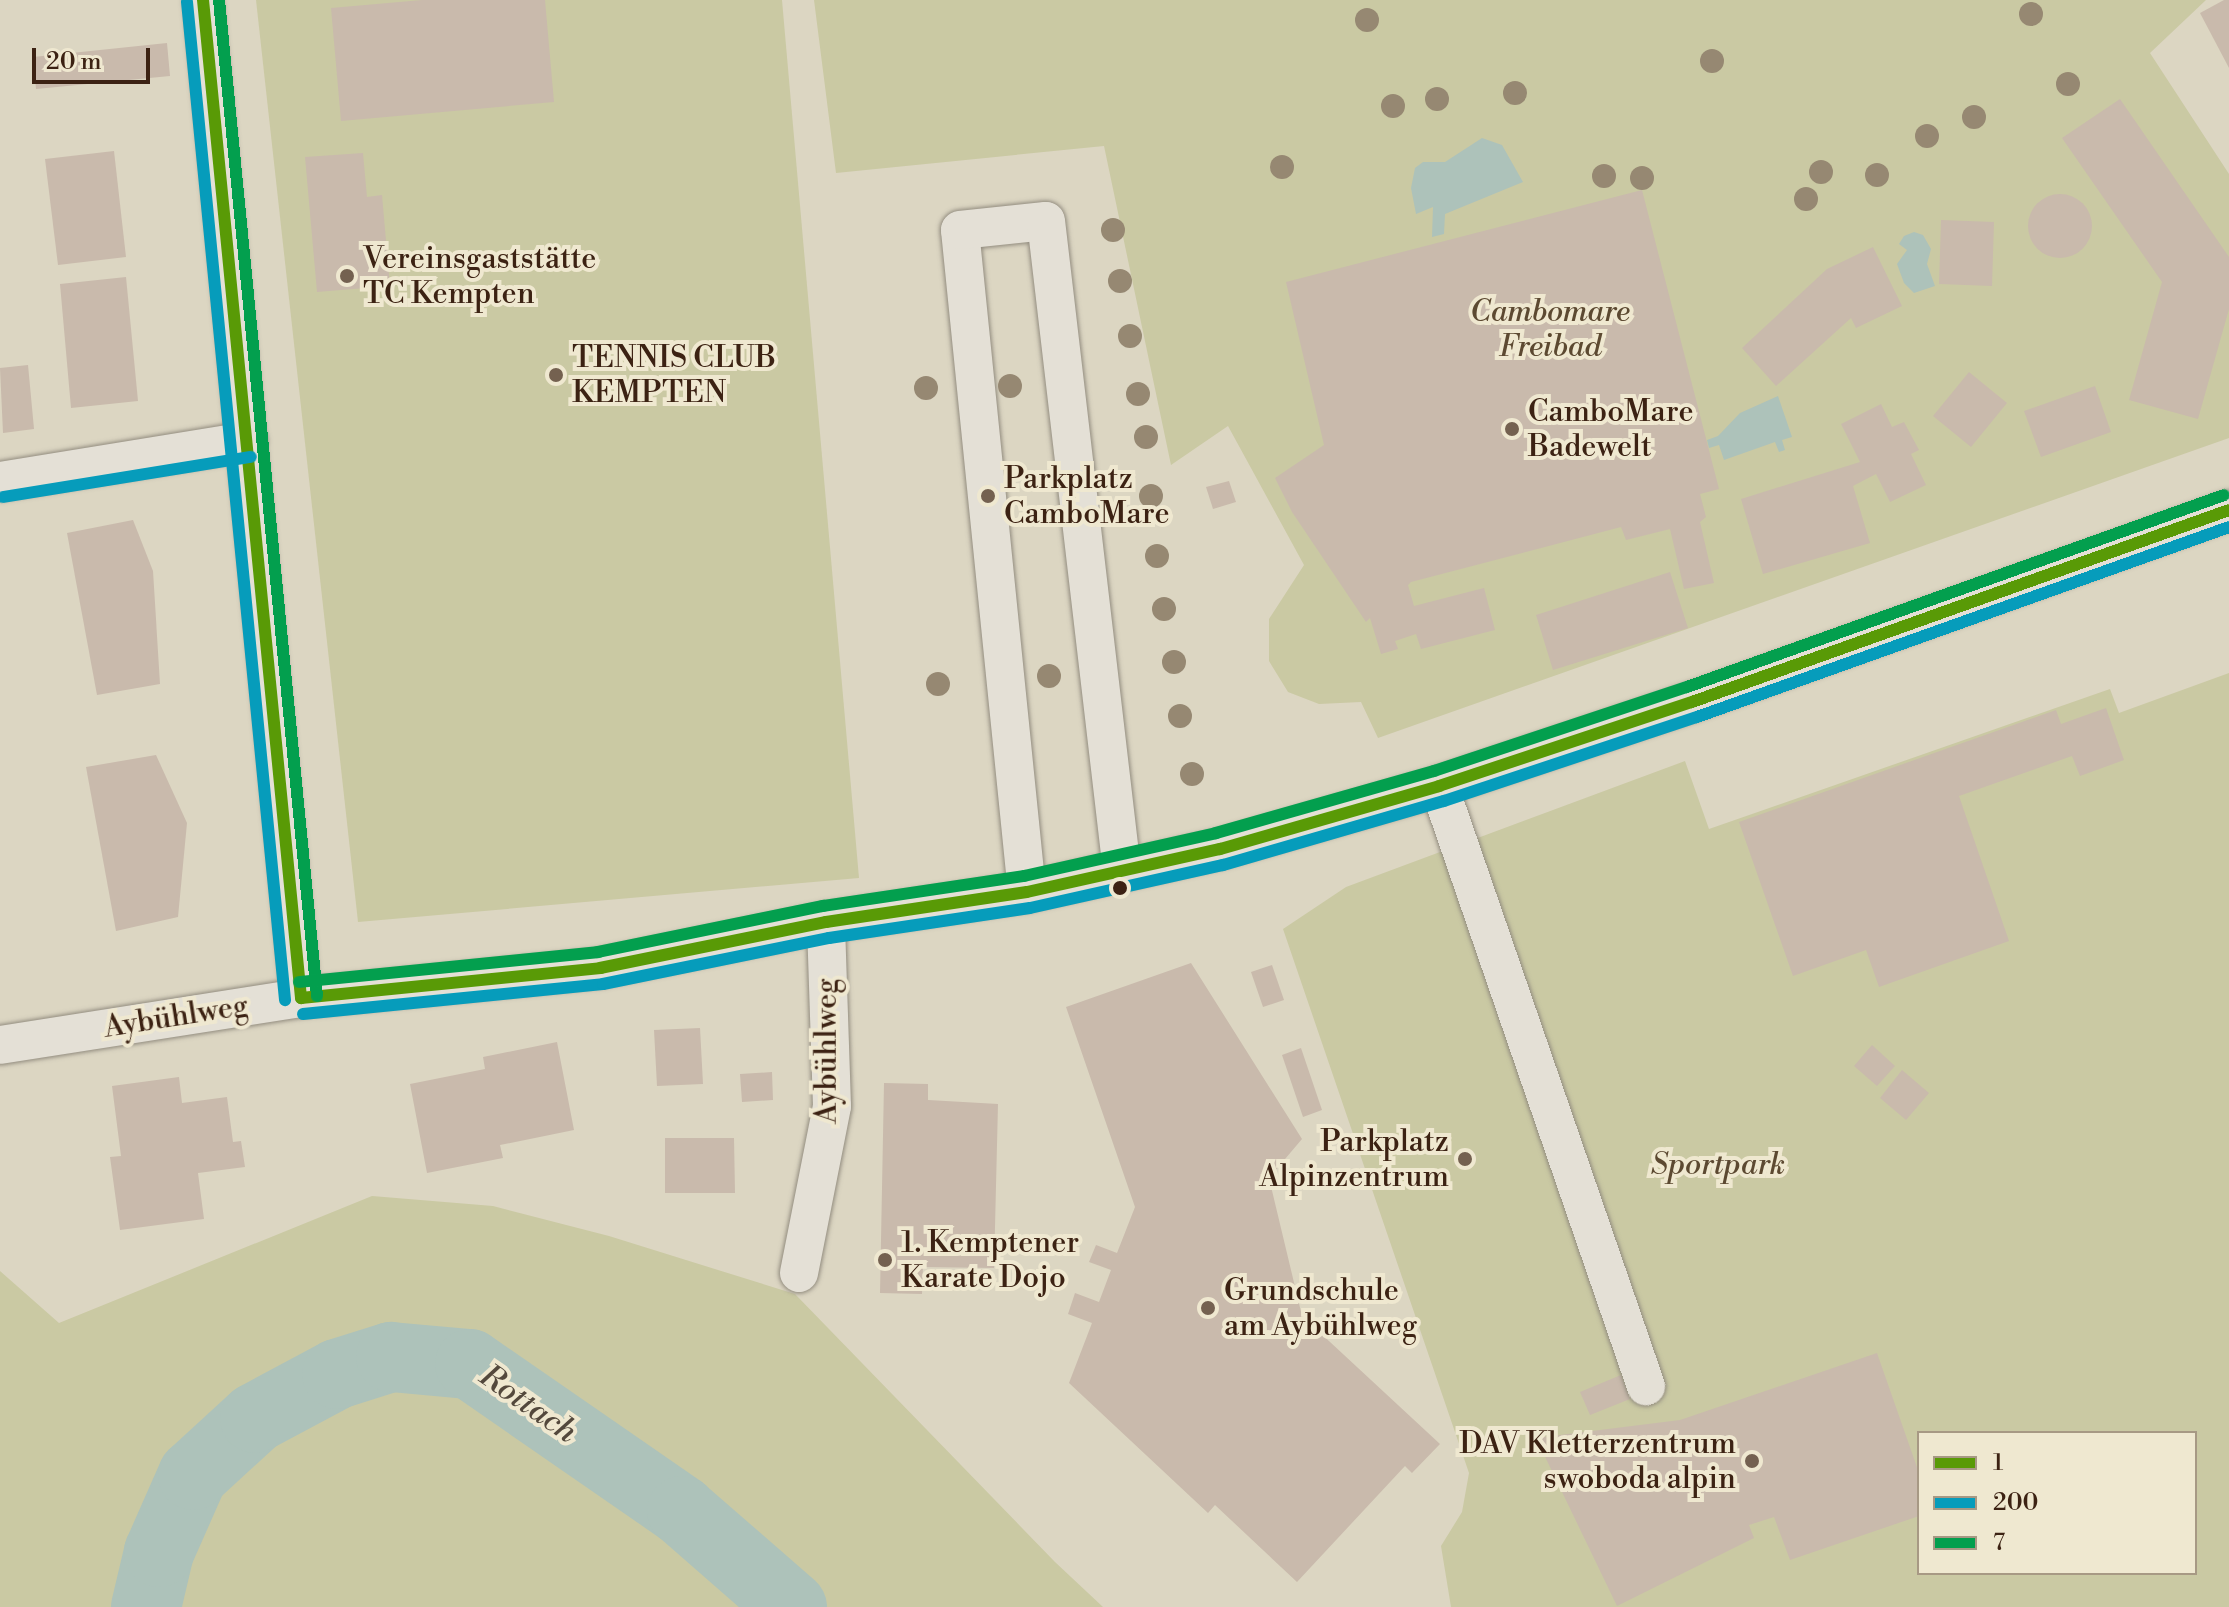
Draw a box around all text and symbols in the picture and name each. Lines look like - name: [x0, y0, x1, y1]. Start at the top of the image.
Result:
- scale bar: [36, 32, 154, 82]
- text: 20 m: [46, 47, 102, 77]
- place label: Vereinsgaststätte TC Kempten: [363, 241, 596, 312]
- marker: Vereinsgaststätte TC Kempten: [338, 267, 356, 285]
- park label: Cambomare Freibad: [1470, 294, 1630, 364]
- place label: TENNIS CLUB KEMPTEN: [572, 340, 776, 410]
- marker: TENNIS CLUB KEMPTEN: [547, 366, 565, 384]
- place label: CamboMare Badewelt: [1528, 394, 1694, 464]
- marker: CamboMare Badewelt: [1503, 420, 1521, 438]
- place label: Parkplatz CamboMare: [1004, 461, 1170, 532]
- marker: Parkplatz CamboMare: [979, 487, 997, 505]
- unlabelled marker: [1112, 880, 1128, 896]
- street label: Aybühlweg: [809, 978, 845, 1124]
- street label: Aybühlweg: [101, 988, 251, 1046]
- place label: Parkplatz Alpinzentrum: [1259, 1124, 1449, 1194]
- park label: Sportpark: [1651, 1147, 1785, 1183]
- marker: Parkplatz Alpinzentrum: [1456, 1150, 1474, 1168]
- place label: 1. Kemptener Karate Dojo: [901, 1225, 1079, 1296]
- marker: 1. Kemptener Karate Dojo: [876, 1251, 894, 1269]
- place label: Grundschule am Aybühlweg: [1224, 1273, 1417, 1344]
- marker: Grundschule am Aybühlweg: [1199, 1299, 1217, 1317]
- water label: Rottach: [472, 1357, 584, 1451]
- place label: DAV Kletterzentrum swoboda alpin: [1459, 1426, 1736, 1496]
- legend: [1917, 1431, 2197, 1575]
- text: 1: [1993, 1448, 2003, 1478]
- marker: DAV Kletterzentrum swoboda alpin: [1743, 1452, 1761, 1470]
- text: 200: [1993, 1488, 2039, 1518]
- text: 7: [1993, 1528, 2005, 1558]

